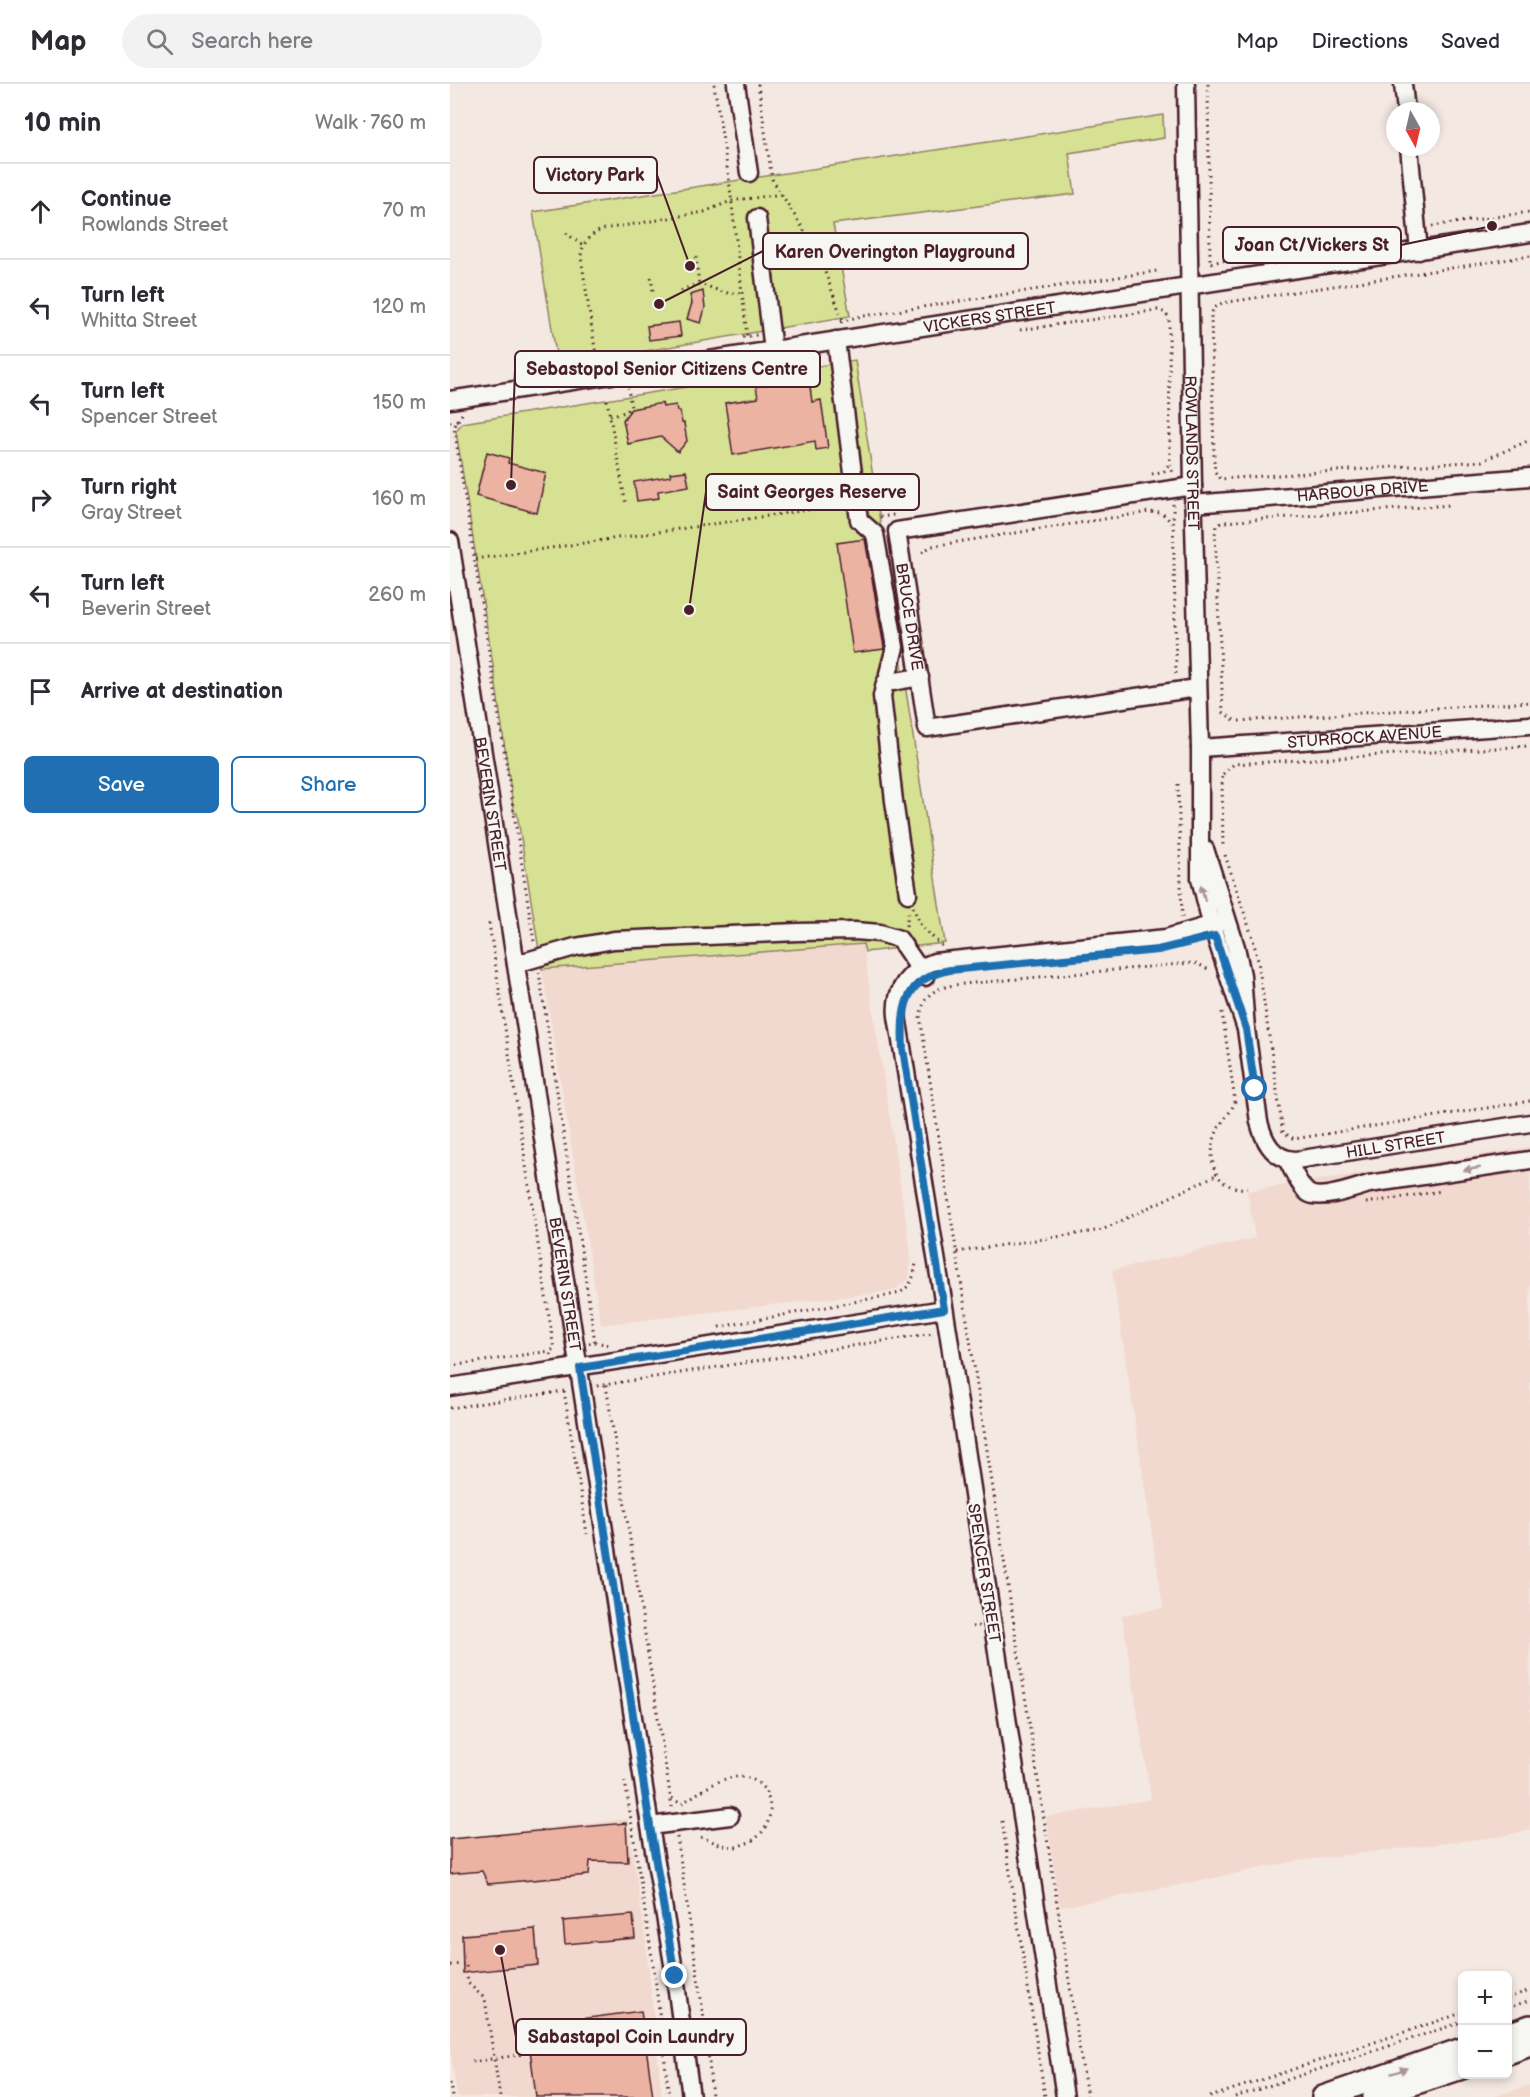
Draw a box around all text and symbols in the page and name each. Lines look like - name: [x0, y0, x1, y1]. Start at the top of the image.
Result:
- search box: [122, 14, 542, 68]
- text: Map: [30, 25, 86, 58]
- icon: search: [143, 25, 176, 58]
- text: Search here: [191, 28, 313, 55]
- text: Map: [1236, 29, 1279, 54]
- text: Directions: [1312, 29, 1408, 54]
- text: Saved: [1441, 29, 1500, 54]
- north arrow: [1386, 102, 1440, 156]
- text: 10 min: [24, 108, 101, 139]
- text: Walk · 760 m: [315, 111, 426, 135]
- callout: Victory Park: [534, 157, 657, 193]
- text: Victory Park: [546, 165, 645, 186]
- text: Continue: [81, 186, 171, 213]
- icon: ahead: [24, 195, 57, 228]
- text: 70 m: [382, 199, 426, 223]
- text: Rowlands Street: [81, 213, 228, 237]
- callout: Joan Ct/Vickers St: [1223, 227, 1401, 263]
- callout: Karen Overington Playground: [763, 233, 1028, 269]
- text: Joan Ct/Vickers St: [1235, 235, 1389, 256]
- text: Karen Overington Playground: [775, 242, 1015, 263]
- text: Turn left: [81, 282, 165, 309]
- icon: left: [24, 291, 57, 324]
- text: 120 m: [373, 295, 426, 319]
- street label: VICKERS STREET: [922, 298, 1058, 338]
- text: Whitta Street: [81, 309, 197, 333]
- callout: Sebastopol Senior Citizens Centre: [515, 351, 820, 387]
- text: Sebastopol Senior Citizens Centre: [526, 359, 808, 380]
- street label: ROWLANDS STREET: [1180, 375, 1202, 531]
- text: Turn left: [81, 378, 165, 405]
- icon: left: [24, 387, 57, 420]
- text: 150 m: [373, 391, 426, 415]
- text: Spencer Street: [81, 405, 217, 429]
- text: Turn right: [81, 474, 177, 501]
- callout: Saint Georges Reserve: [706, 474, 919, 510]
- street label: HARBOUR DRIVE: [1296, 477, 1429, 507]
- text: Saint Georges Reserve: [717, 482, 907, 503]
- icon: right: [24, 483, 57, 516]
- text: 160 m: [372, 487, 426, 511]
- text: Gray Street: [81, 501, 182, 525]
- street label: BRUCE DRIVE: [891, 562, 926, 672]
- text: Turn left: [81, 570, 165, 597]
- icon: left: [24, 579, 57, 612]
- text: 260 m: [368, 583, 426, 607]
- text: Beverin Street: [81, 597, 211, 621]
- icon: arrive: [24, 675, 57, 708]
- text: Arrive at destination: [81, 678, 283, 705]
- street label: STURROCK AVENUE: [1287, 723, 1443, 753]
- street label: BEVERIN STREET: [470, 736, 509, 873]
- button: Save: [24, 756, 219, 813]
- button: Share: [231, 756, 426, 813]
- one-way arrow: [1198, 884, 1208, 902]
- route start: [1241, 1075, 1267, 1101]
- street label: HILL STREET: [1345, 1128, 1447, 1163]
- one-way arrow: [1463, 1164, 1482, 1173]
- street label: BEVERIN STREET: [544, 1216, 584, 1353]
- street label: SPENCER STREET: [963, 1502, 1004, 1645]
- route end: [661, 1962, 687, 1988]
- map controls: [1458, 1971, 1512, 2079]
- button: +: [1458, 1971, 1512, 2025]
- callout: Sabastapol Coin Laundry: [516, 2019, 746, 2055]
- button: −: [1458, 2025, 1512, 2079]
- text: Sabastapol Coin Laundry: [528, 2027, 735, 2048]
- one-way arrow: [1390, 2066, 1408, 2076]

